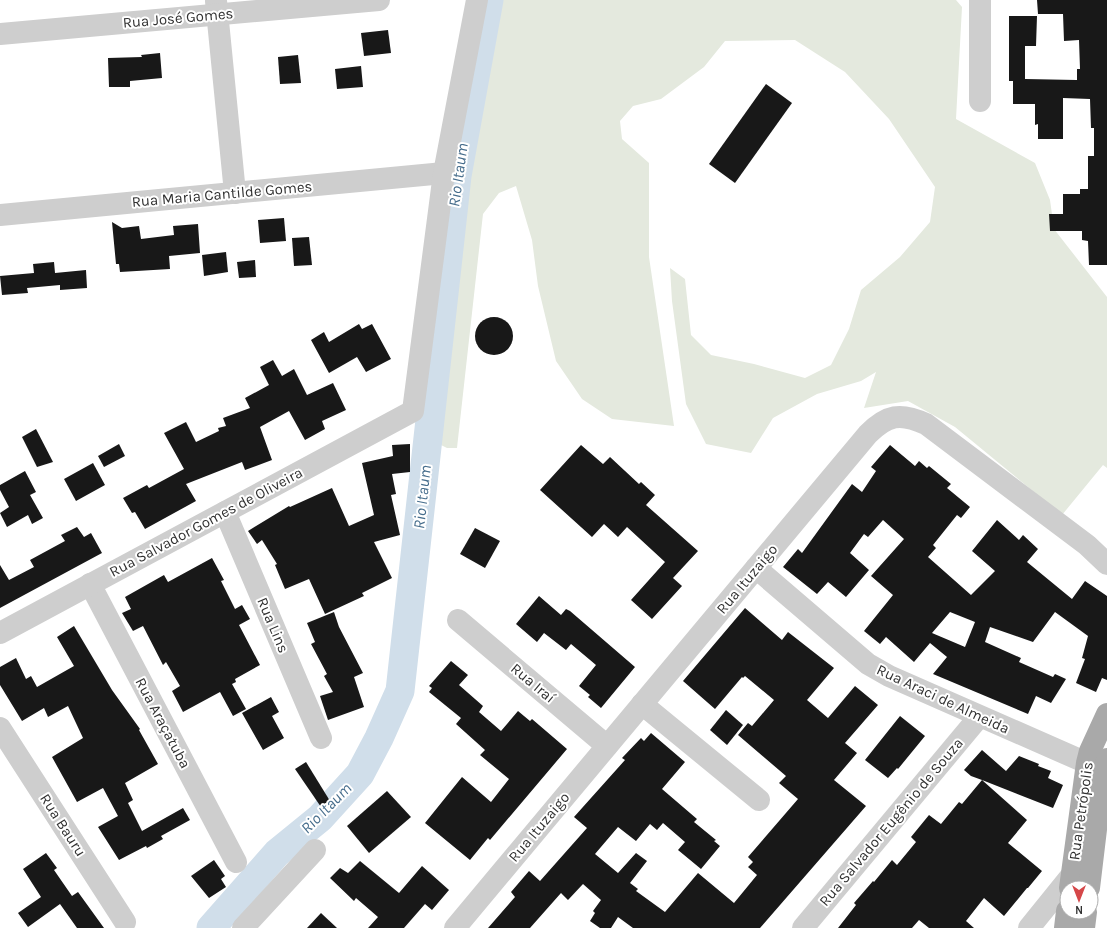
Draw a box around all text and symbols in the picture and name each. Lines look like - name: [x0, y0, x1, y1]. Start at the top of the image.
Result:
- street label: Rua José Gomes: [122, 4, 234, 32]
- water label: Rio Itaum: [444, 142, 472, 208]
- street label: Rua Maria Cantilde Gomes: [131, 177, 313, 211]
- street label: Rua Salvador Gomes de Oliveira: [106, 463, 306, 581]
- water label: Rio Itaum: [409, 464, 435, 530]
- street label: Rua Ituzaigo: [713, 540, 781, 618]
- street label: Rua Lins: [253, 595, 293, 655]
- street label: Rua Iraí: [507, 659, 559, 707]
- street label: Rua Araci de Almeida: [874, 660, 1012, 738]
- street label: Rua Araçatuba: [132, 675, 194, 771]
- street label: Rua Salvador Eugênio de Souza: [815, 734, 967, 910]
- street label: Rua Petrópolis: [1065, 761, 1097, 861]
- water label: Rio Itaum: [297, 779, 355, 837]
- street label: Rua Ituzaigo: [505, 788, 573, 866]
- street label: Rua Bauru: [36, 790, 90, 860]
- north arrow: [1059, 880, 1099, 920]
- text: N: [1075, 903, 1083, 916]

